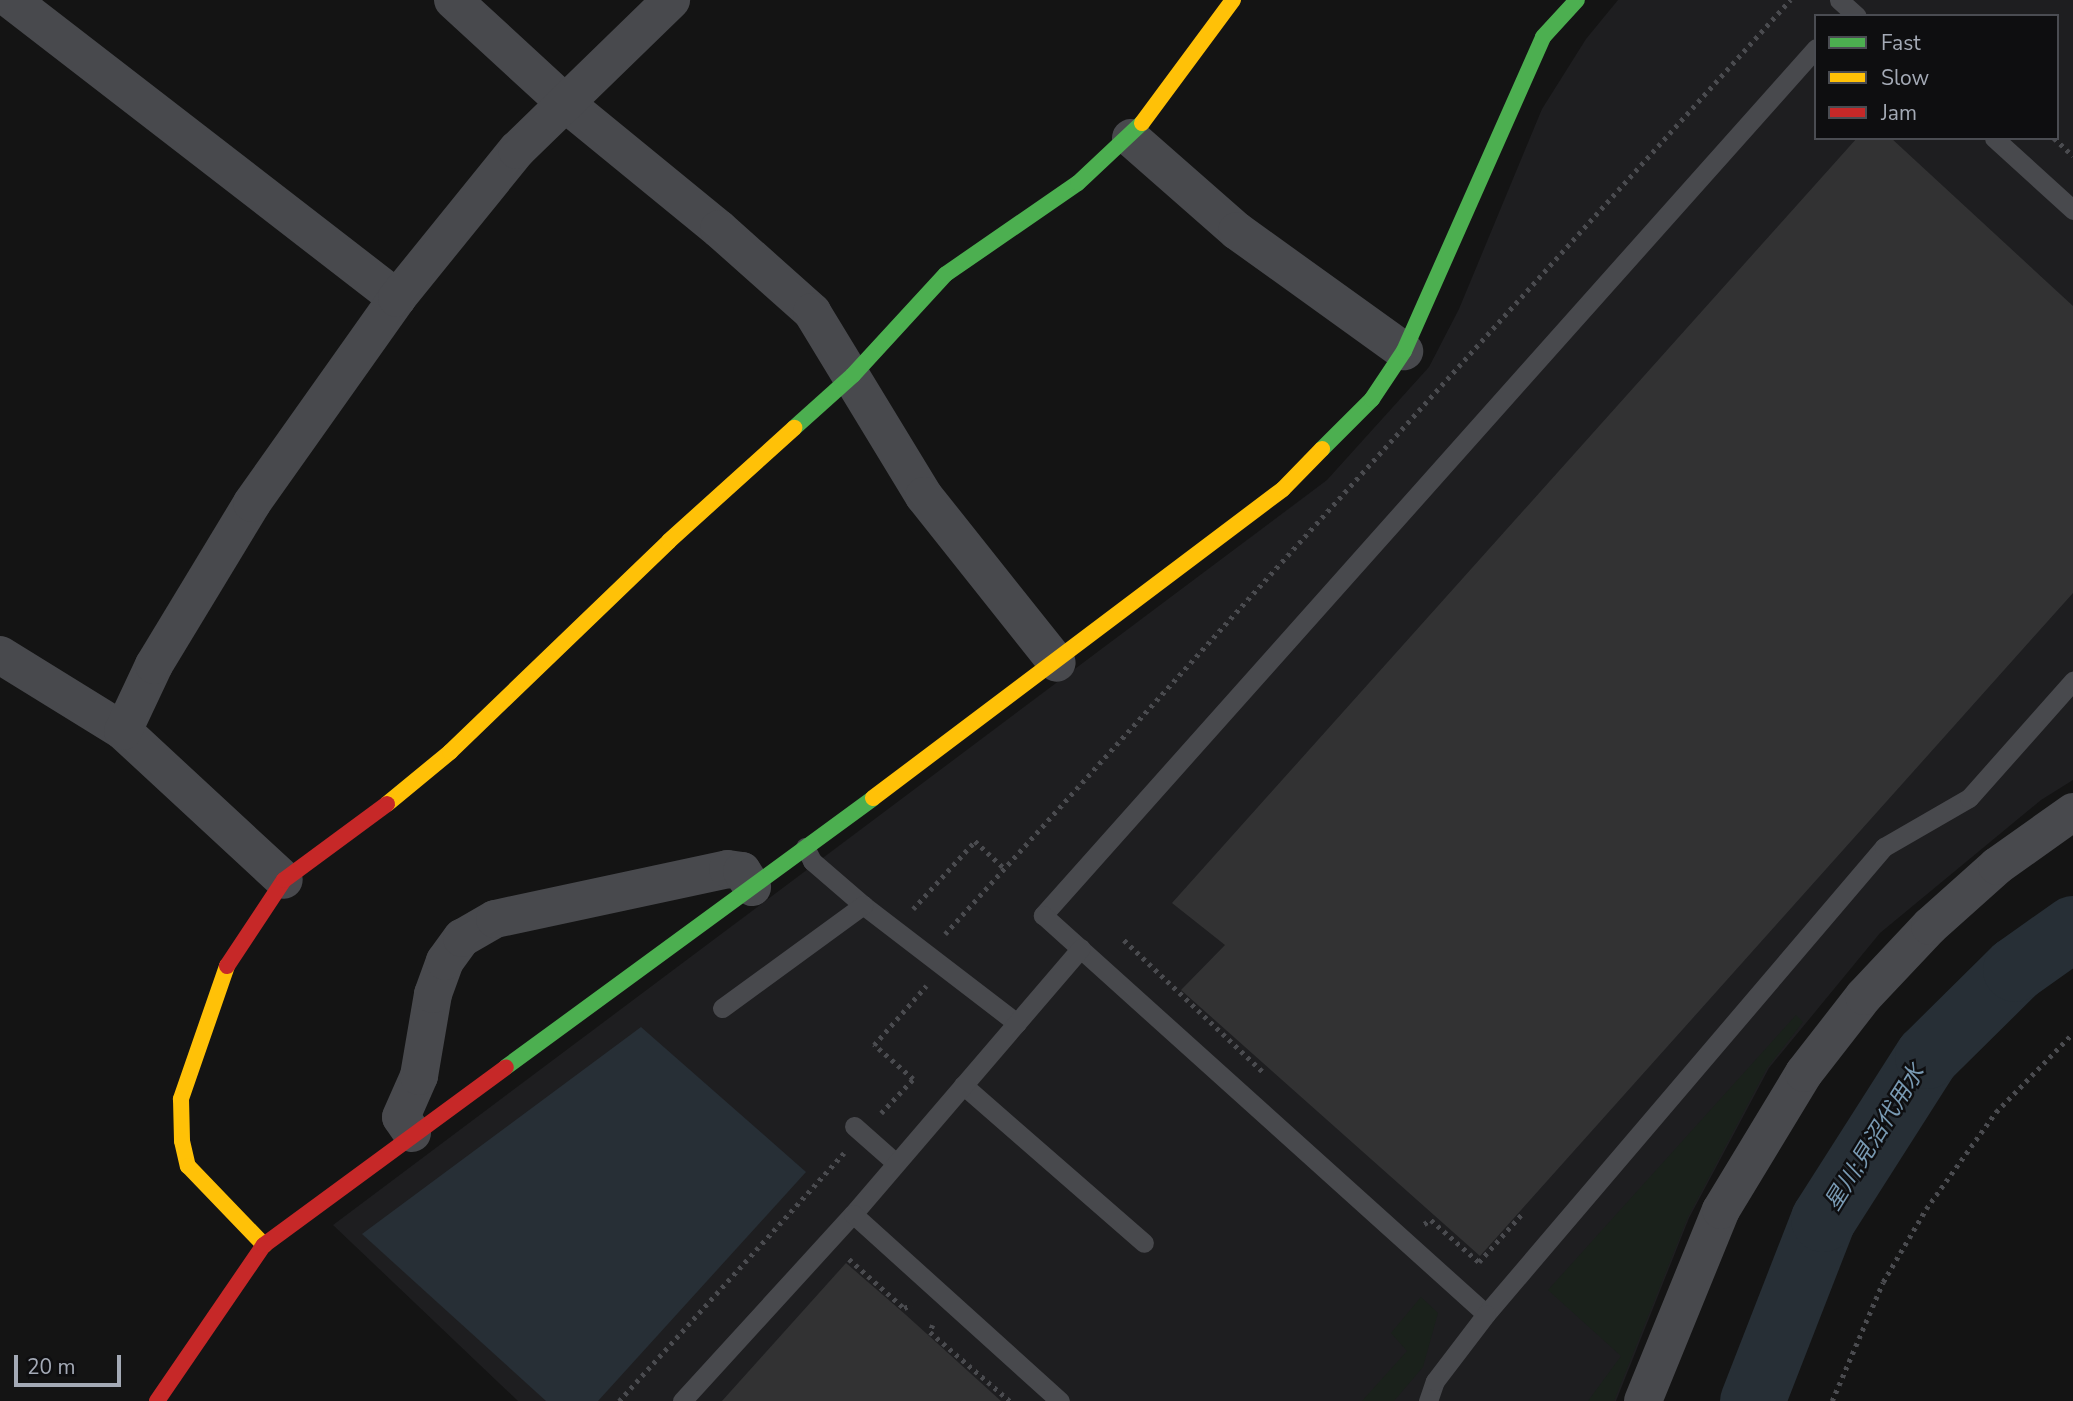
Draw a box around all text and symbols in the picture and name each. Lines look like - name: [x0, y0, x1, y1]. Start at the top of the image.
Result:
- legend: [1814, 14, 2059, 140]
- text: Fast: [1881, 29, 1921, 57]
- text: Slow: [1881, 64, 1929, 92]
- text: Jam: [1881, 99, 1917, 127]
- water label: 星川;見沼代用水: [1819, 1060, 1931, 1216]
- scale bar: [18, 1342, 124, 1386]
- text: 20 m: [27, 1353, 76, 1381]

